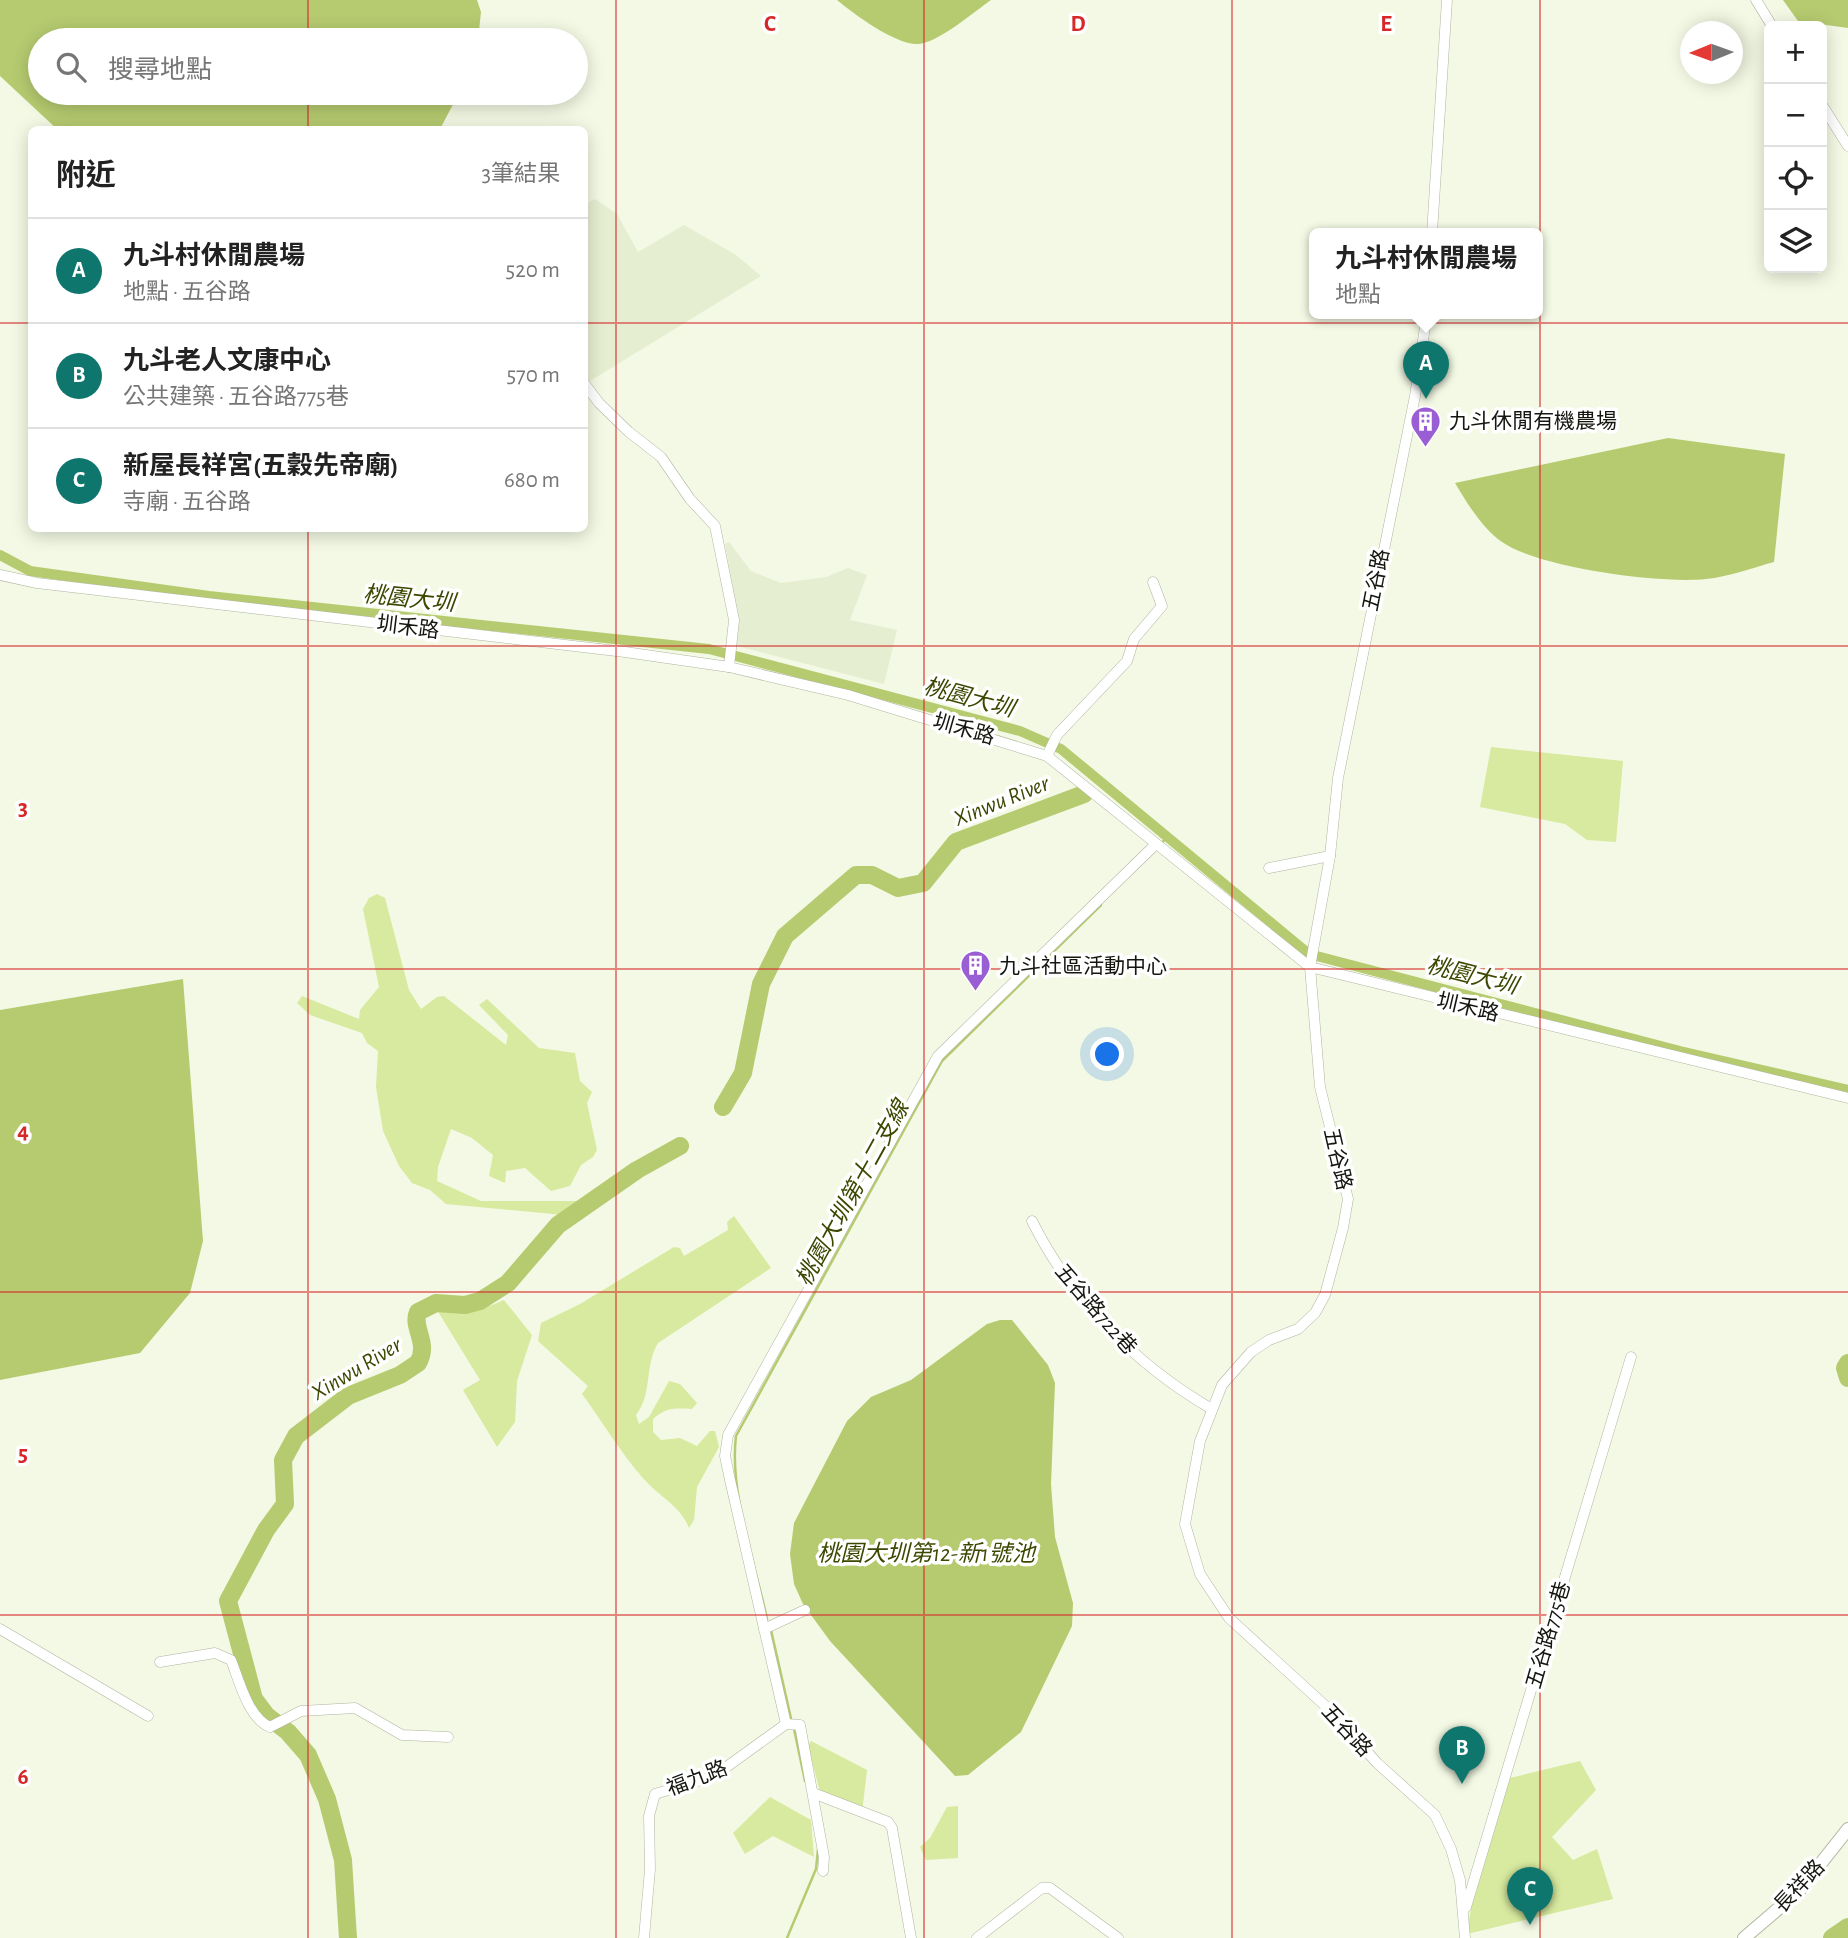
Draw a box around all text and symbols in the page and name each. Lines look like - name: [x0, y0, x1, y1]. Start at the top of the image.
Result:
- text: C: [764, 13, 776, 36]
- text: D: [1070, 13, 1086, 36]
- text: E: [1380, 13, 1392, 36]
- north arrow: [1680, 21, 1743, 84]
- map controls: [1764, 21, 1827, 273]
- button: +: [1764, 21, 1827, 84]
- search box: [28, 28, 588, 105]
- icon: search: [52, 48, 90, 86]
- text: 搜尋地點: [108, 57, 212, 83]
- button: −: [1764, 84, 1827, 147]
- button: locate: [1764, 147, 1827, 210]
- text: 附近: [56, 161, 116, 191]
- text: 3筆結果: [482, 163, 560, 186]
- button: layers: [1764, 210, 1827, 273]
- popup: [1309, 228, 1543, 319]
- text: 九斗村休閒農場: [123, 243, 305, 269]
- text: 九斗村休閒農場: [1335, 246, 1517, 272]
- text: A: [72, 259, 86, 282]
- text: 520 m: [506, 259, 560, 282]
- text: 地點 · 五谷路: [123, 281, 251, 304]
- text: 地點: [1335, 284, 1381, 307]
- pin: A: [1403, 341, 1449, 399]
- text: 九斗老人文康中心: [123, 348, 331, 374]
- text: B: [72, 364, 86, 387]
- text: 570 m: [506, 364, 560, 387]
- text: 公共建築 · 五谷路775巷: [123, 386, 349, 409]
- building icon: 九斗休閒有機農場: [1409, 404, 1443, 448]
- place label: 九斗休閒有機農場: [1449, 410, 1617, 432]
- text: 新屋長祥宮(五穀先帝廟): [123, 453, 398, 479]
- text: C: [73, 469, 85, 492]
- text: 680 m: [504, 469, 560, 492]
- text: 寺廟 · 五谷路: [123, 491, 251, 514]
- street label: 五谷路: [1359, 547, 1393, 613]
- water label: 桃園大圳: [362, 581, 459, 616]
- street label: 圳禾路: [375, 612, 441, 642]
- water label: 桃園大圳: [921, 674, 1019, 722]
- street label: 圳禾路: [931, 710, 997, 748]
- water label: Xinwu River: [950, 772, 1053, 831]
- text: 3: [18, 797, 28, 820]
- building icon: 九斗社區活動中心: [959, 949, 993, 993]
- water label: 桃園大圳: [1424, 952, 1522, 999]
- place label: 九斗社區活動中心: [999, 955, 1167, 977]
- street label: 圳禾路: [1435, 989, 1501, 1025]
- your location: [1090, 1037, 1124, 1071]
- water label: 桃園大圳第十二支線: [791, 1094, 915, 1290]
- text: 4: [17, 1120, 29, 1143]
- street label: 五谷路: [1320, 1126, 1356, 1192]
- street label: 五谷路722巷: [1051, 1260, 1141, 1358]
- water label: Xinwu River: [307, 1333, 406, 1406]
- text: 5: [18, 1443, 28, 1466]
- water label: 桃園大圳第12-新1號池: [817, 1541, 1037, 1566]
- street label: 五谷路775巷: [1522, 1579, 1574, 1691]
- street label: 五谷路: [1317, 1699, 1377, 1761]
- pin: B: [1439, 1726, 1485, 1784]
- street label: 福九路: [664, 1756, 730, 1800]
- text: 6: [17, 1766, 29, 1789]
- street label: 長祥路: [1769, 1855, 1829, 1917]
- pin: C: [1507, 1867, 1553, 1925]

